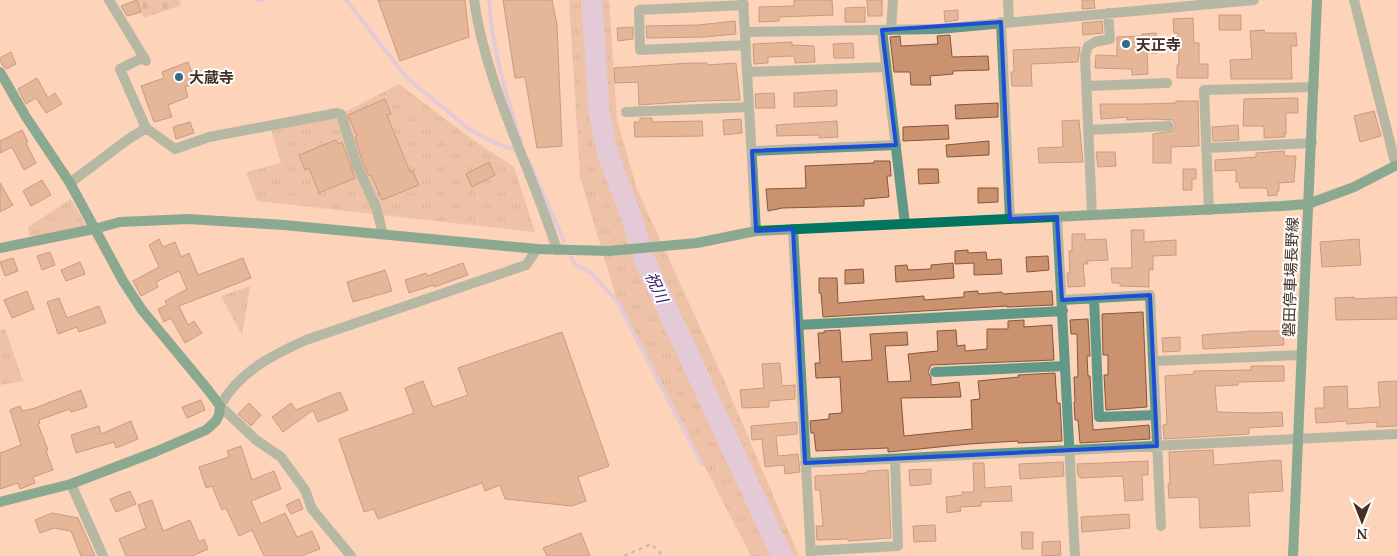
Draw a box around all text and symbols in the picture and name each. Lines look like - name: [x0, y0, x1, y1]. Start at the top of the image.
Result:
- place label: 天正寺: [1136, 34, 1181, 54]
- marker: 天正寺: [1120, 38, 1132, 50]
- place label: 大蔵寺: [189, 67, 234, 87]
- marker: 大蔵寺: [173, 71, 185, 83]
- street label: 磐田停車場長野線: [1278, 217, 1302, 337]
- water label: 祝川: [640, 268, 675, 308]
- north arrow: [1337, 496, 1387, 546]
- text: N: [1356, 525, 1368, 544]

